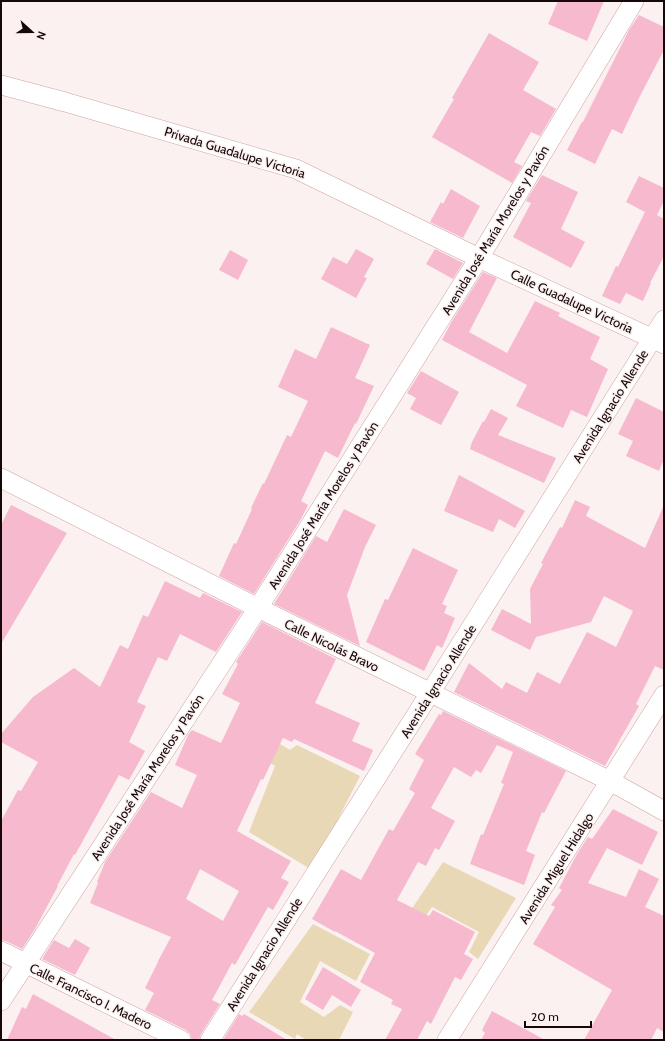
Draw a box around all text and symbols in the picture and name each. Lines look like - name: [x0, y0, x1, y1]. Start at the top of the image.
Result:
- north arrow: [12, 12, 52, 52]
- text: N: [33, 29, 49, 42]
- street label: Privada Guadalupe Victoria: [162, 123, 308, 181]
- street label: Avenida José María Morelos y Pavón: [438, 142, 552, 318]
- street label: Calle Guadalupe Victoria: [508, 266, 637, 337]
- street label: Avenida Ignacio Allende: [569, 346, 652, 466]
- street label: Avenida José María Morelos y Pavón: [265, 418, 381, 592]
- street label: Calle Nicolás Bravo: [282, 615, 382, 675]
- street label: Avenida Ignacio Allende: [397, 621, 480, 741]
- street label: Avenida José María Morelos y Pavón: [87, 691, 207, 863]
- street label: Avenida Miguel Hidalgo: [515, 809, 597, 927]
- street label: Avenida Ignacio Allende: [223, 894, 306, 1014]
- street label: Calle Francisco I. Madero: [27, 959, 155, 1033]
- scale bar: [525, 1003, 591, 1029]
- text: 20 m: [531, 1009, 559, 1024]

